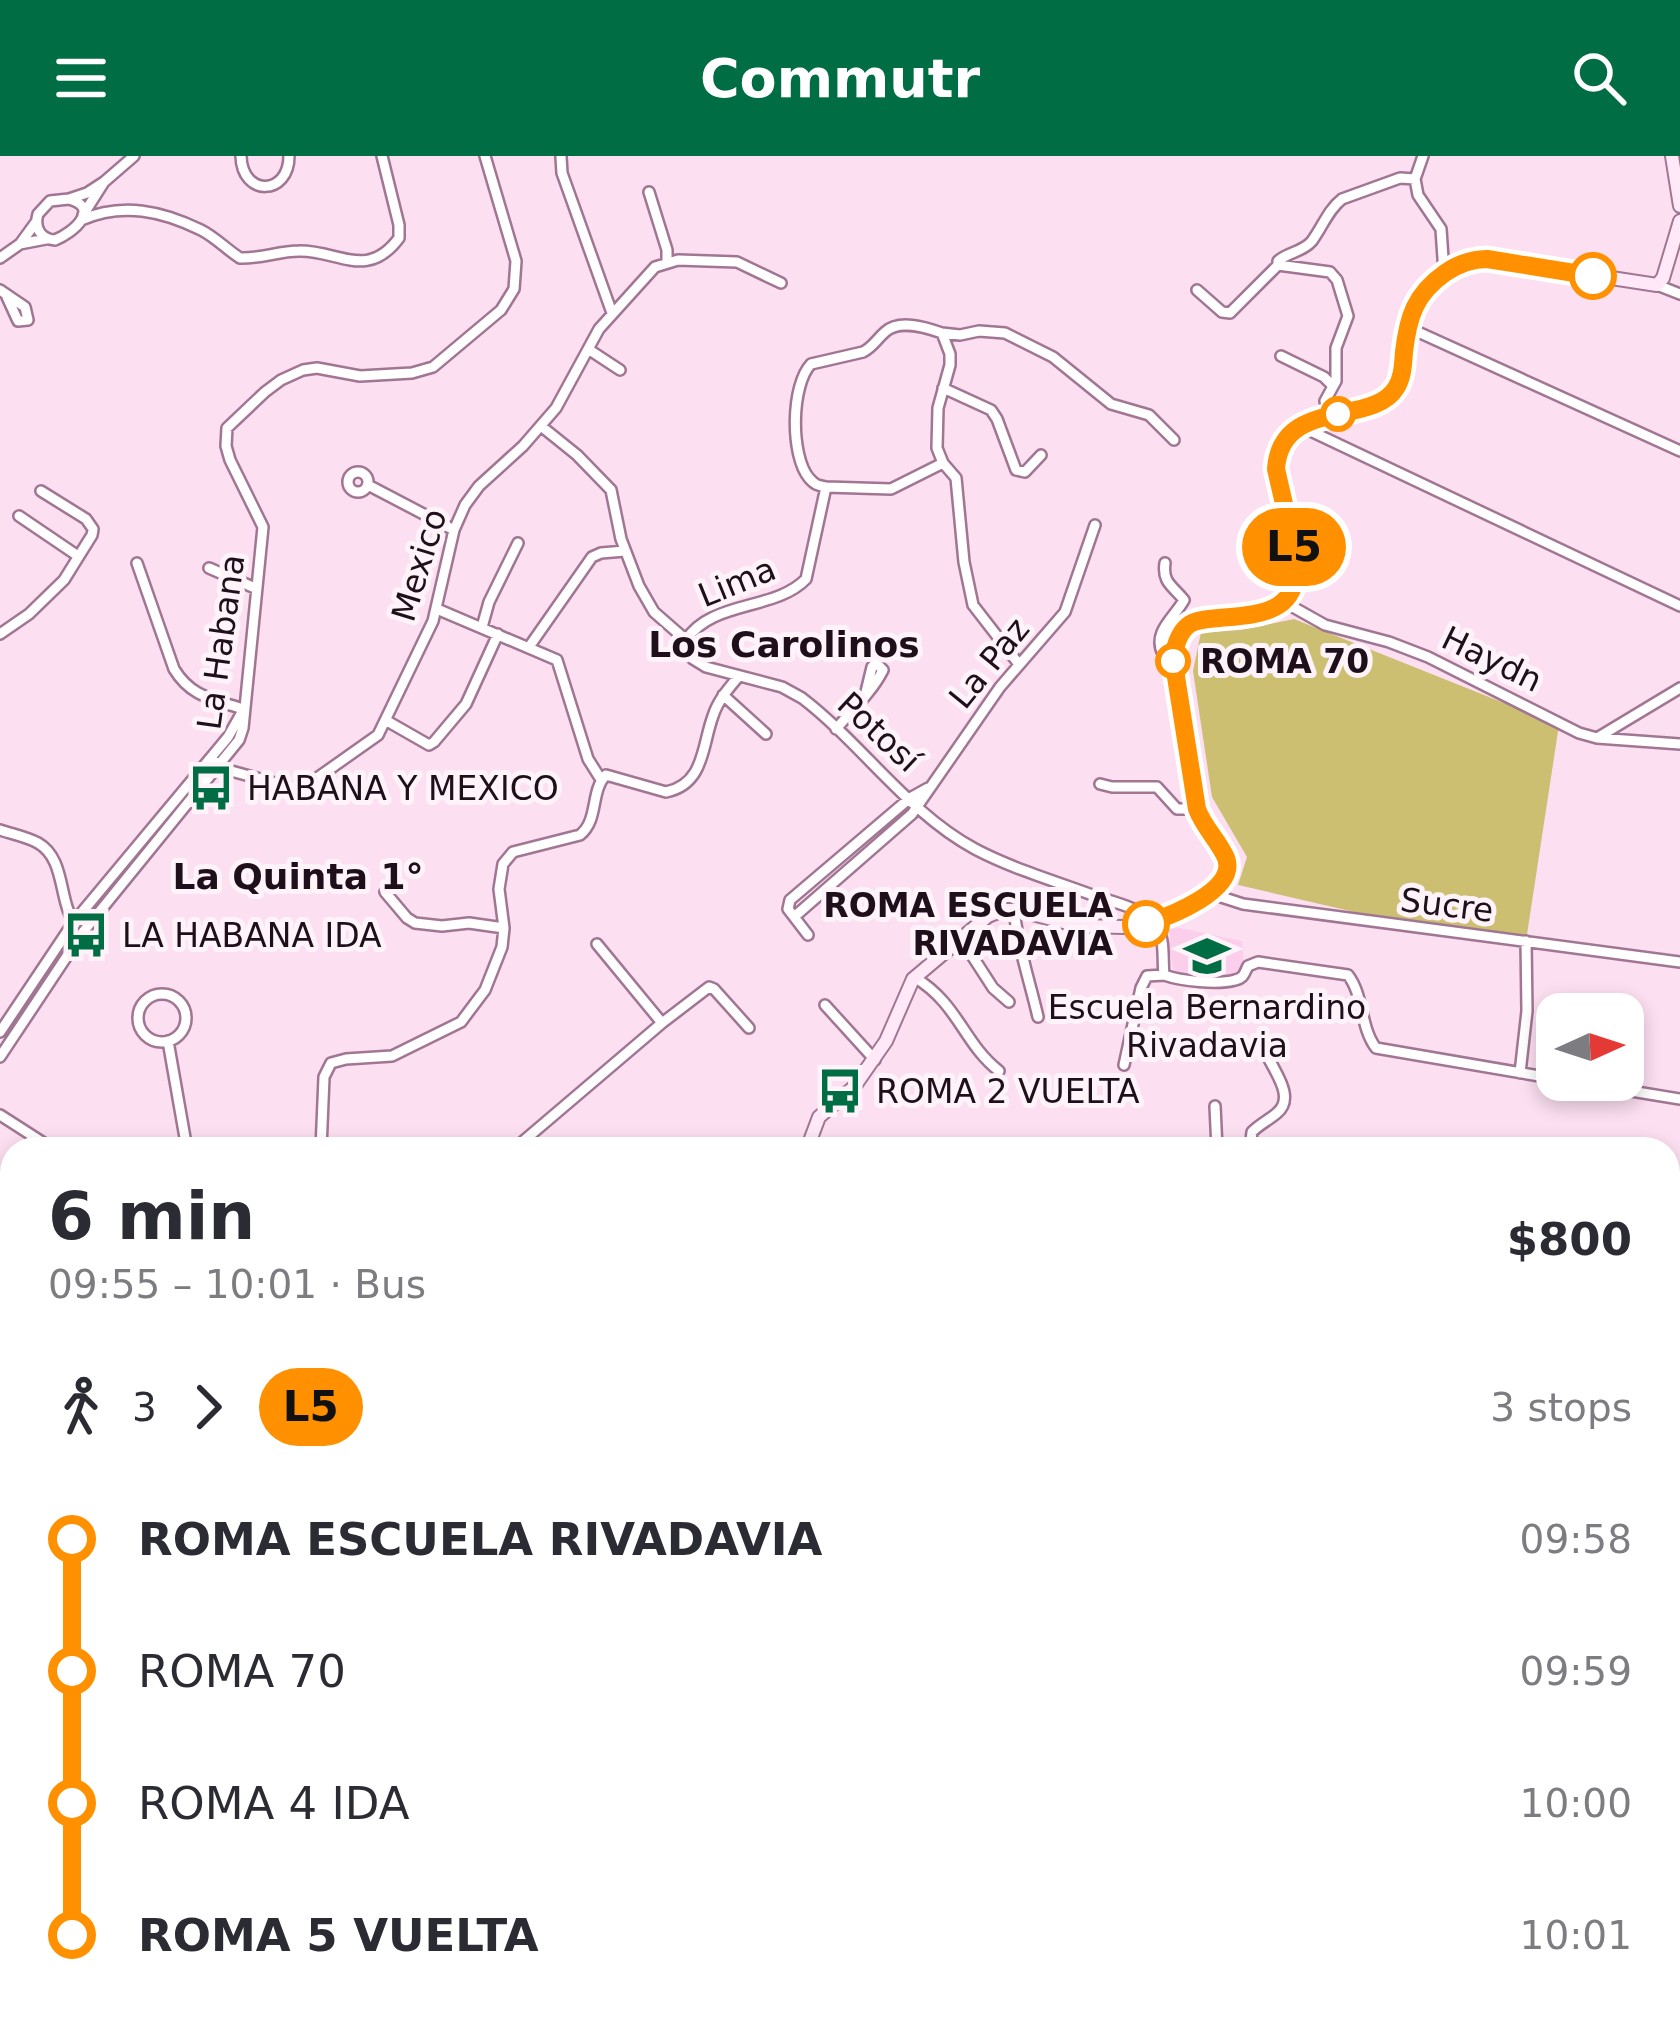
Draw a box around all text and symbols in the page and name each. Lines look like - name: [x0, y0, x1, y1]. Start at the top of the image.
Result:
- icon: menu: [48, 45, 114, 111]
- icon: search: [1566, 45, 1632, 111]
- text: Commutr: [700, 47, 980, 110]
- unlabelled marker: [1571, 254, 1615, 298]
- unlabelled marker: [1322, 398, 1354, 430]
- street label: Mexico: [384, 504, 454, 626]
- line badge: L5: [1240, 508, 1348, 586]
- text: L5: [1266, 522, 1322, 571]
- street label: Lima: [693, 549, 781, 615]
- street label: La Habana: [189, 552, 253, 732]
- street label: La Paz: [941, 610, 1037, 716]
- street label: Haydn: [1436, 618, 1548, 700]
- district label: Los Carolinos: [648, 624, 920, 665]
- place label: ROMA 70: [1200, 642, 1369, 681]
- marker: ROMA 70: [1157, 645, 1189, 677]
- street label: Potosí: [830, 684, 930, 781]
- bus stop icon: HABANA Y MEXICO: [186, 763, 236, 813]
- place label: HABANA Y MEXICO: [247, 769, 559, 808]
- district label: La Quinta 1°: [172, 856, 424, 897]
- street label: Sucre: [1398, 880, 1496, 930]
- place label: ROMA ESCUELA RIVADAVIA: [823, 886, 1113, 963]
- marker: ROMA ESCUELA RIVADAVIA: [1124, 902, 1168, 946]
- bus stop icon: LA HABANA IDA: [61, 910, 111, 960]
- place label: LA HABANA IDA: [122, 916, 382, 955]
- school or university icon: Escuela Bernardino Rivadavia: [1182, 931, 1232, 981]
- place label: Escuela Bernardino Rivadavia: [1048, 988, 1366, 1065]
- north arrow: [1536, 993, 1644, 1101]
- map controls: [1536, 993, 1644, 1101]
- bus stop icon: ROMA 2 VUELTA: [815, 1066, 865, 1116]
- place label: ROMA 2 VUELTA: [876, 1072, 1140, 1111]
- text: 6 min: [48, 1178, 255, 1255]
- text: $800: [1507, 1213, 1632, 1266]
- text: 09:55 – 10:01 · Bus: [48, 1262, 426, 1307]
- icon: walk: [48, 1374, 114, 1440]
- icon: forward: [175, 1374, 241, 1440]
- text: L5: [283, 1382, 339, 1431]
- text: 3: [132, 1385, 157, 1430]
- text: 3 stops: [1490, 1385, 1632, 1430]
- text: ROMA ESCUELA RIVADAVIA: [138, 1513, 822, 1566]
- text: 09:58: [1520, 1517, 1632, 1562]
- text: ROMA 70: [138, 1645, 346, 1698]
- text: 09:59: [1520, 1649, 1632, 1694]
- text: ROMA 4 IDA: [138, 1777, 409, 1830]
- text: 10:00: [1520, 1781, 1632, 1826]
- text: ROMA 5 VUELTA: [138, 1909, 539, 1962]
- text: 10:01: [1520, 1913, 1632, 1958]

